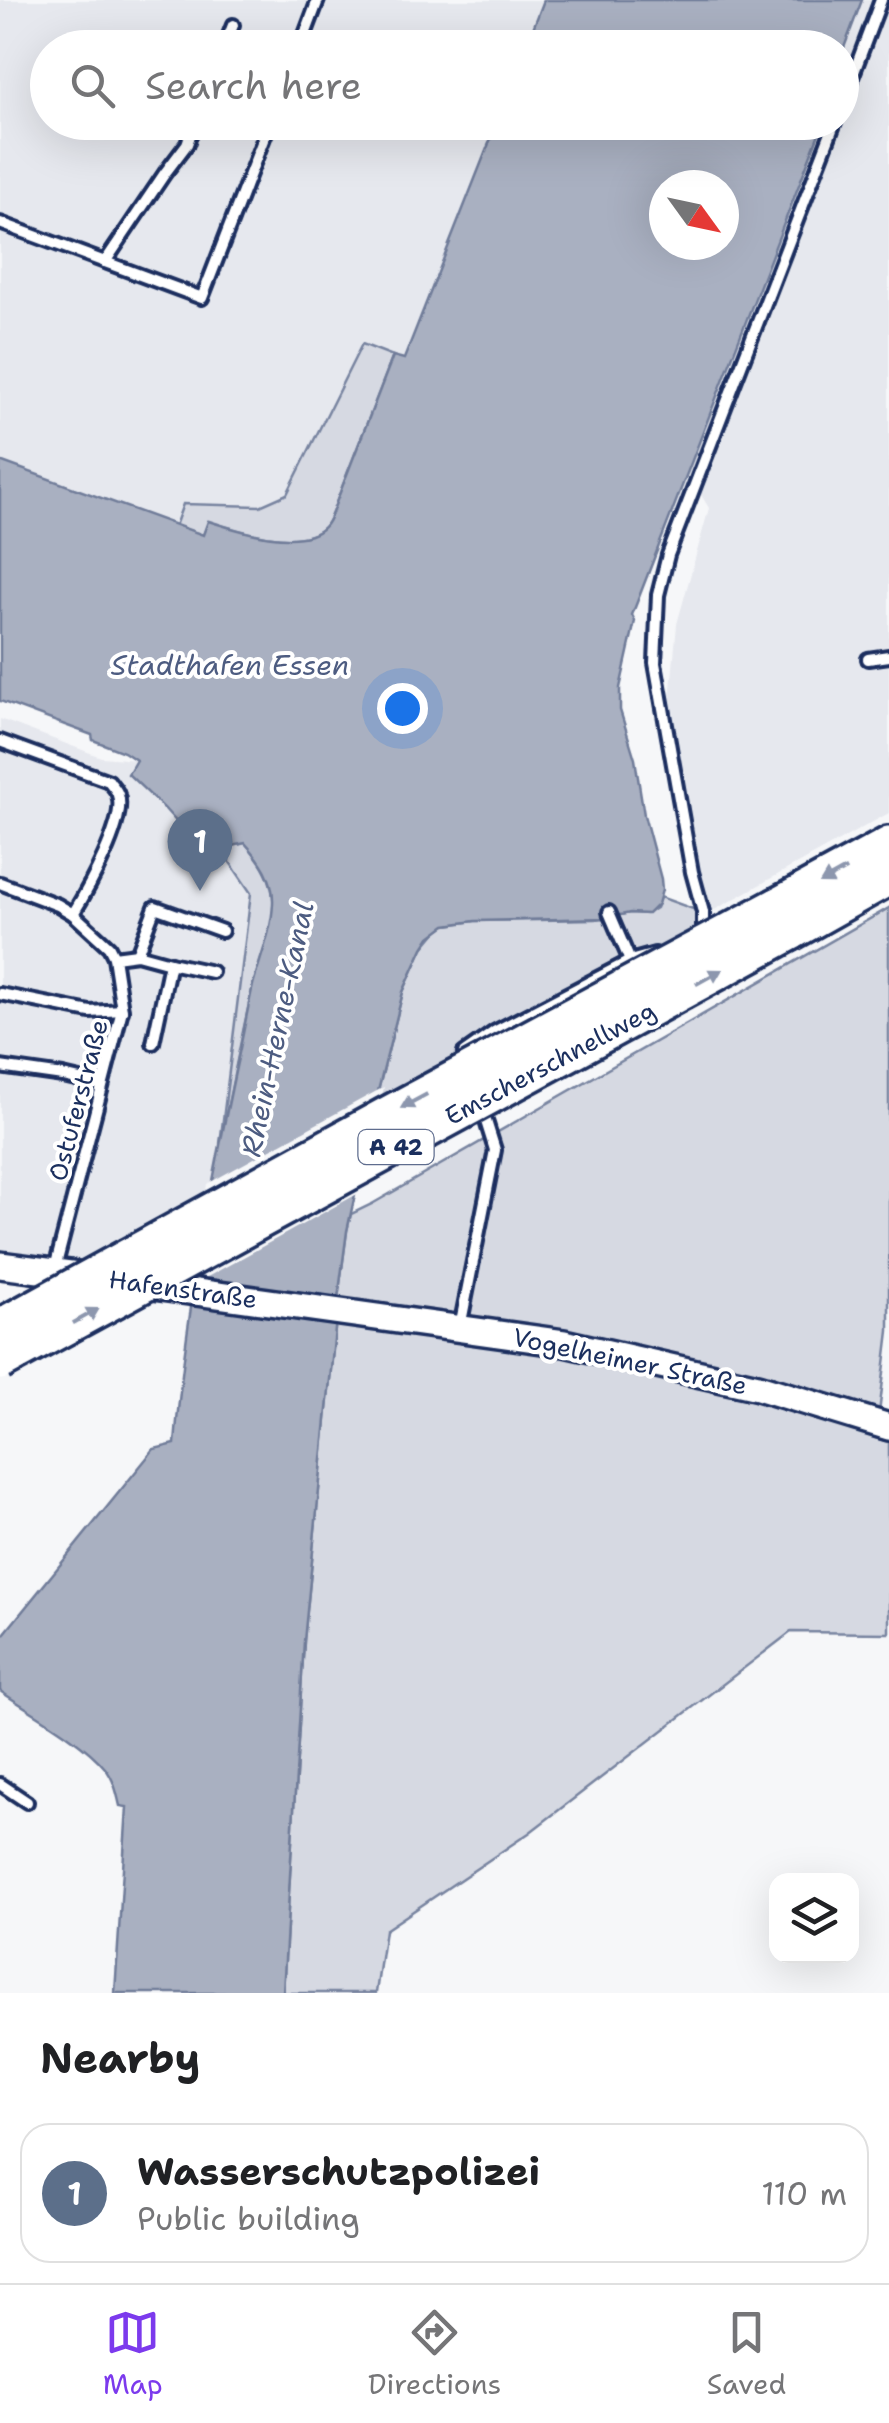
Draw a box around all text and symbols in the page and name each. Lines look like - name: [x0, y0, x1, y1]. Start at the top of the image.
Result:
- search box: [30, 30, 859, 140]
- icon: search: [65, 58, 120, 113]
- text: Search here: [145, 60, 362, 111]
- north arrow: [649, 170, 739, 260]
- water label: Stadthafen Essen: [111, 646, 349, 684]
- your location: [377, 683, 428, 734]
- pin: 1: [168, 808, 232, 891]
- one-way arrow: [819, 867, 848, 884]
- water label: Rhein-Herne-Kanal: [231, 898, 323, 1160]
- one-way arrow: [695, 968, 724, 985]
- street label: Emscherschnellweg: [439, 993, 661, 1133]
- street label: Ostuferstraße: [40, 1015, 116, 1185]
- one-way arrow: [399, 1092, 428, 1109]
- road number: A 42: [358, 1130, 434, 1164]
- street label: Hafenstraße: [107, 1262, 259, 1316]
- one-way arrow: [71, 1307, 100, 1324]
- street label: Vogelheimer Straße: [510, 1320, 750, 1402]
- map controls: [769, 1873, 859, 1963]
- button: layers: [769, 1873, 859, 1963]
- text: Nearby: [40, 2030, 200, 2086]
- text: Wasserschutzpolizei: [137, 2146, 540, 2197]
- text: 1: [67, 2172, 82, 2215]
- text: 110 m: [761, 2172, 847, 2215]
- text: Public building: [137, 2197, 360, 2240]
- tab: Map: [103, 2305, 163, 2403]
- tab: Directions: [368, 2305, 501, 2403]
- tab: Saved: [707, 2305, 786, 2403]

